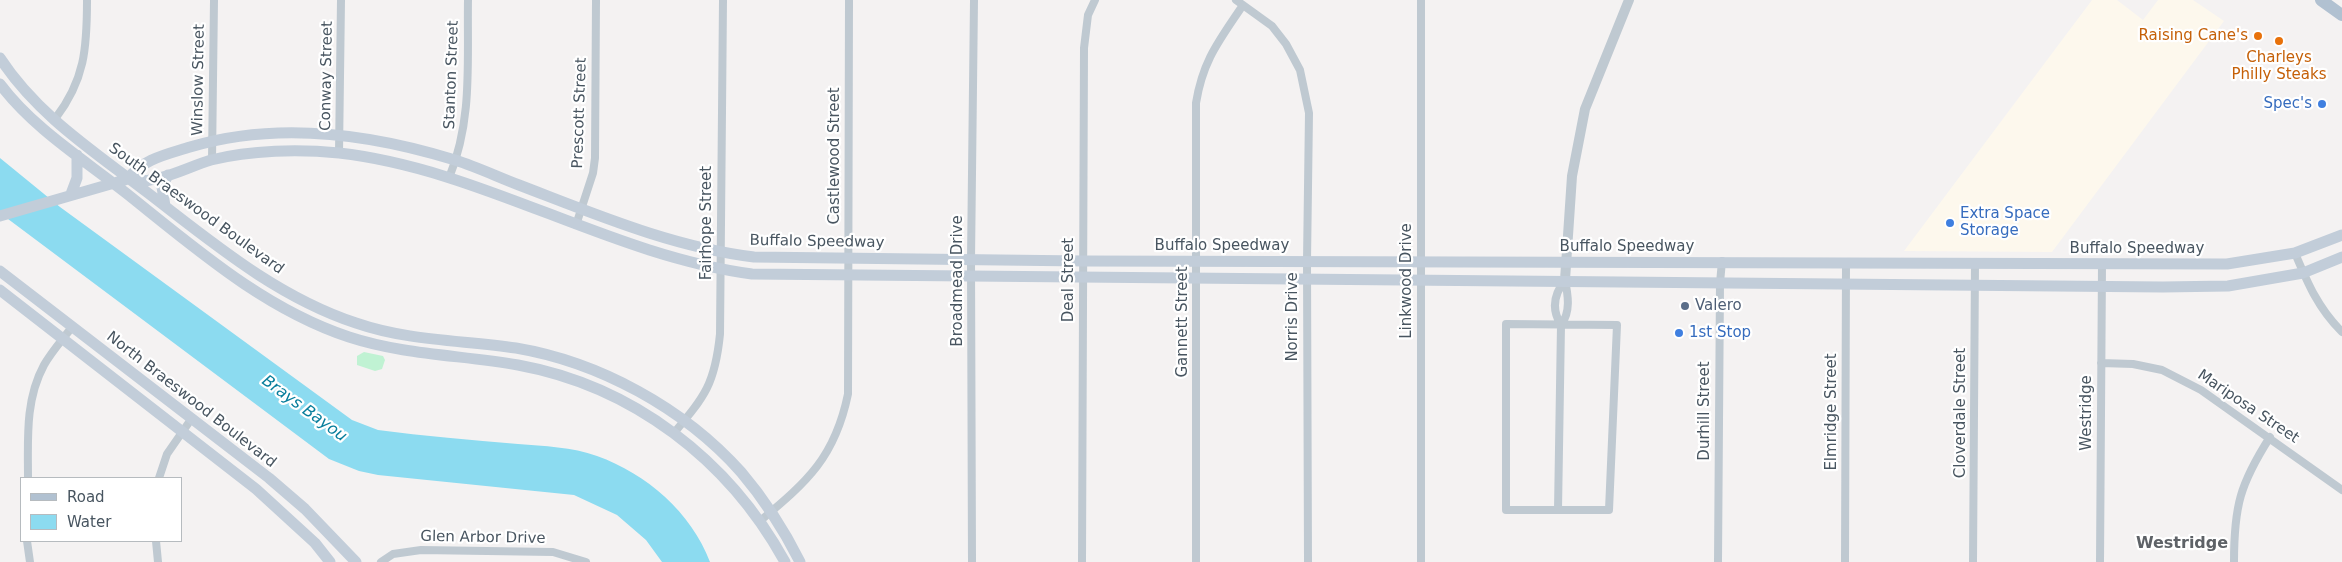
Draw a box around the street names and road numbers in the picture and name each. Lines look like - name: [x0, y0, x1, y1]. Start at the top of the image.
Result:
- street label: Stanton Street: [441, 20, 463, 130]
- street label: Conway Street: [317, 21, 337, 131]
- street label: Winslow Street: [189, 24, 209, 136]
- street label: Prescott Street: [569, 57, 591, 169]
- street label: Castlewood Street: [826, 87, 844, 225]
- street label: South Braeswood Boulevard: [105, 139, 287, 279]
- street label: Fairhope Street: [698, 166, 716, 280]
- street label: Broadmead Drive: [949, 215, 967, 347]
- street label: Linkwood Drive: [1398, 223, 1416, 339]
- street label: Buffalo Speedway: [749, 232, 885, 252]
- street label: Buffalo Speedway: [1155, 237, 1289, 255]
- street label: Deal Street: [1060, 238, 1078, 322]
- street label: Buffalo Speedway: [1560, 238, 1694, 256]
- street label: Buffalo Speedway: [2070, 240, 2204, 258]
- street label: Gannett Street: [1174, 266, 1192, 378]
- street label: Norris Drive: [1284, 272, 1302, 362]
- street label: North Braeswood Boulevard: [103, 328, 279, 472]
- street label: Cloverdale Street: [1952, 348, 1970, 478]
- street label: Elmridge Street: [1823, 353, 1841, 471]
- street label: Durhill Street: [1696, 361, 1714, 461]
- street label: Mariposa Street: [2194, 366, 2302, 448]
- street label: Westridge: [2078, 375, 2096, 451]
- street label: Glen Arbor Drive: [420, 528, 546, 548]

